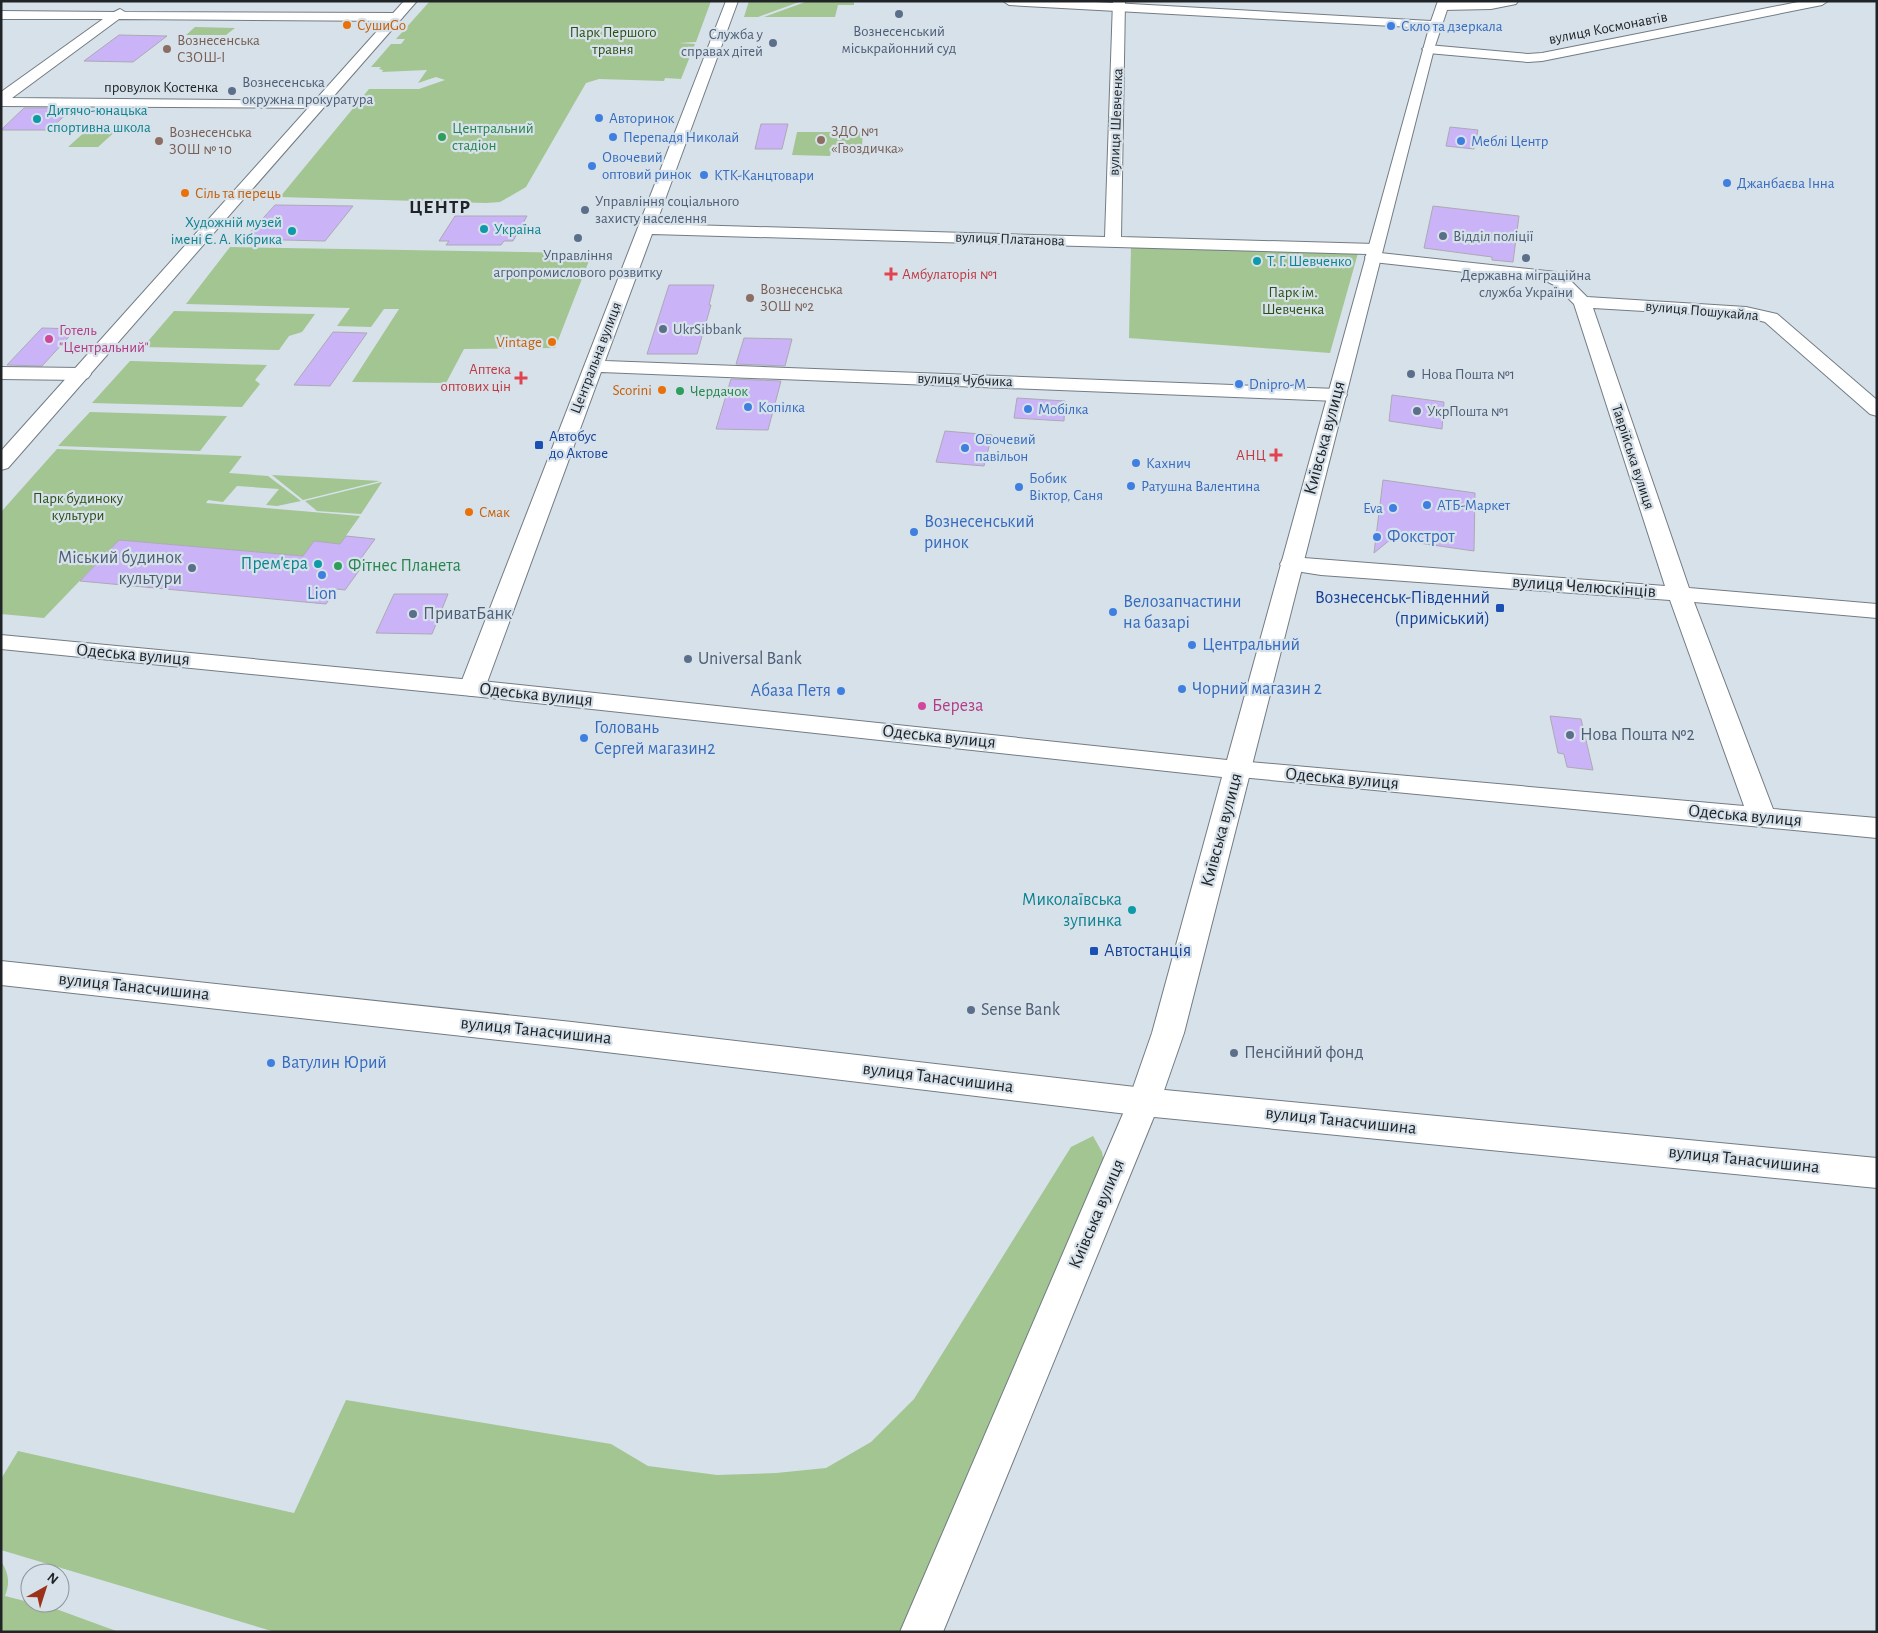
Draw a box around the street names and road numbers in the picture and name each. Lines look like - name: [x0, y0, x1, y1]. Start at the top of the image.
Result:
- street label: вулиця Космонавтів: [1547, 9, 1669, 47]
- street label: вулиця Шевченка: [1107, 68, 1125, 176]
- street label: провулок Костенка: [104, 80, 218, 95]
- street label: вулиця Платанова: [955, 230, 1065, 248]
- street label: вулиця Пошукайла: [1645, 299, 1759, 323]
- street label: Центральна вулиця: [568, 300, 624, 416]
- street label: вулиця Чубчика: [917, 371, 1013, 389]
- street label: Київська вулиця: [1301, 379, 1349, 497]
- street label: Таврійська вулиця: [1609, 403, 1657, 511]
- street label: вулиця Челюскінців: [1512, 573, 1656, 601]
- street label: Одеська вулиця: [75, 641, 191, 669]
- street label: Одеська вулиця: [478, 680, 594, 710]
- street label: Одеська вулиця: [881, 722, 997, 752]
- street label: Одеська вулиця: [1284, 765, 1400, 793]
- street label: Київська вулиця: [1198, 771, 1246, 889]
- street label: Одеська вулиця: [1687, 802, 1803, 830]
- street label: вулиця Танасчишина: [58, 970, 210, 1004]
- street label: вулиця Танасчишина: [460, 1014, 612, 1048]
- street label: вулиця Танасчишина: [862, 1060, 1014, 1096]
- street label: вулиця Танасчишина: [1265, 1104, 1417, 1138]
- street label: вулиця Танасчишина: [1668, 1143, 1820, 1177]
- street label: Київська вулиця: [1066, 1157, 1128, 1271]

